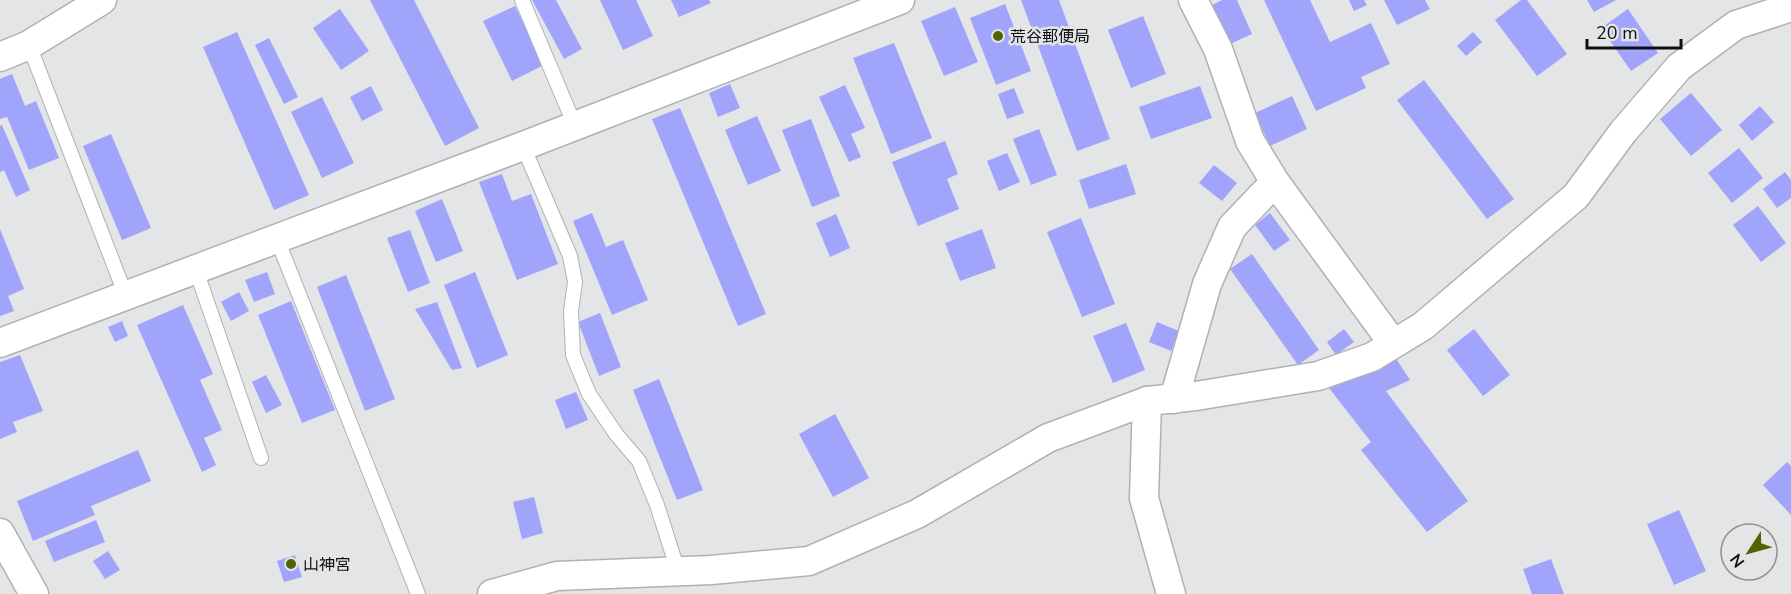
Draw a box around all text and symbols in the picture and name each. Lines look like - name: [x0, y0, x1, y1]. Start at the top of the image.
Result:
- scale bar: [1587, 12, 1682, 50]
- text: 20 m: [1596, 21, 1638, 45]
- place label: 荒谷郵便局: [1010, 26, 1090, 48]
- marker: 荒谷郵便局: [991, 29, 1005, 43]
- north arrow: [1719, 522, 1779, 582]
- text: N: [1725, 549, 1750, 572]
- place label: 山神宮: [303, 554, 351, 576]
- marker: 山神宮: [284, 557, 298, 571]

